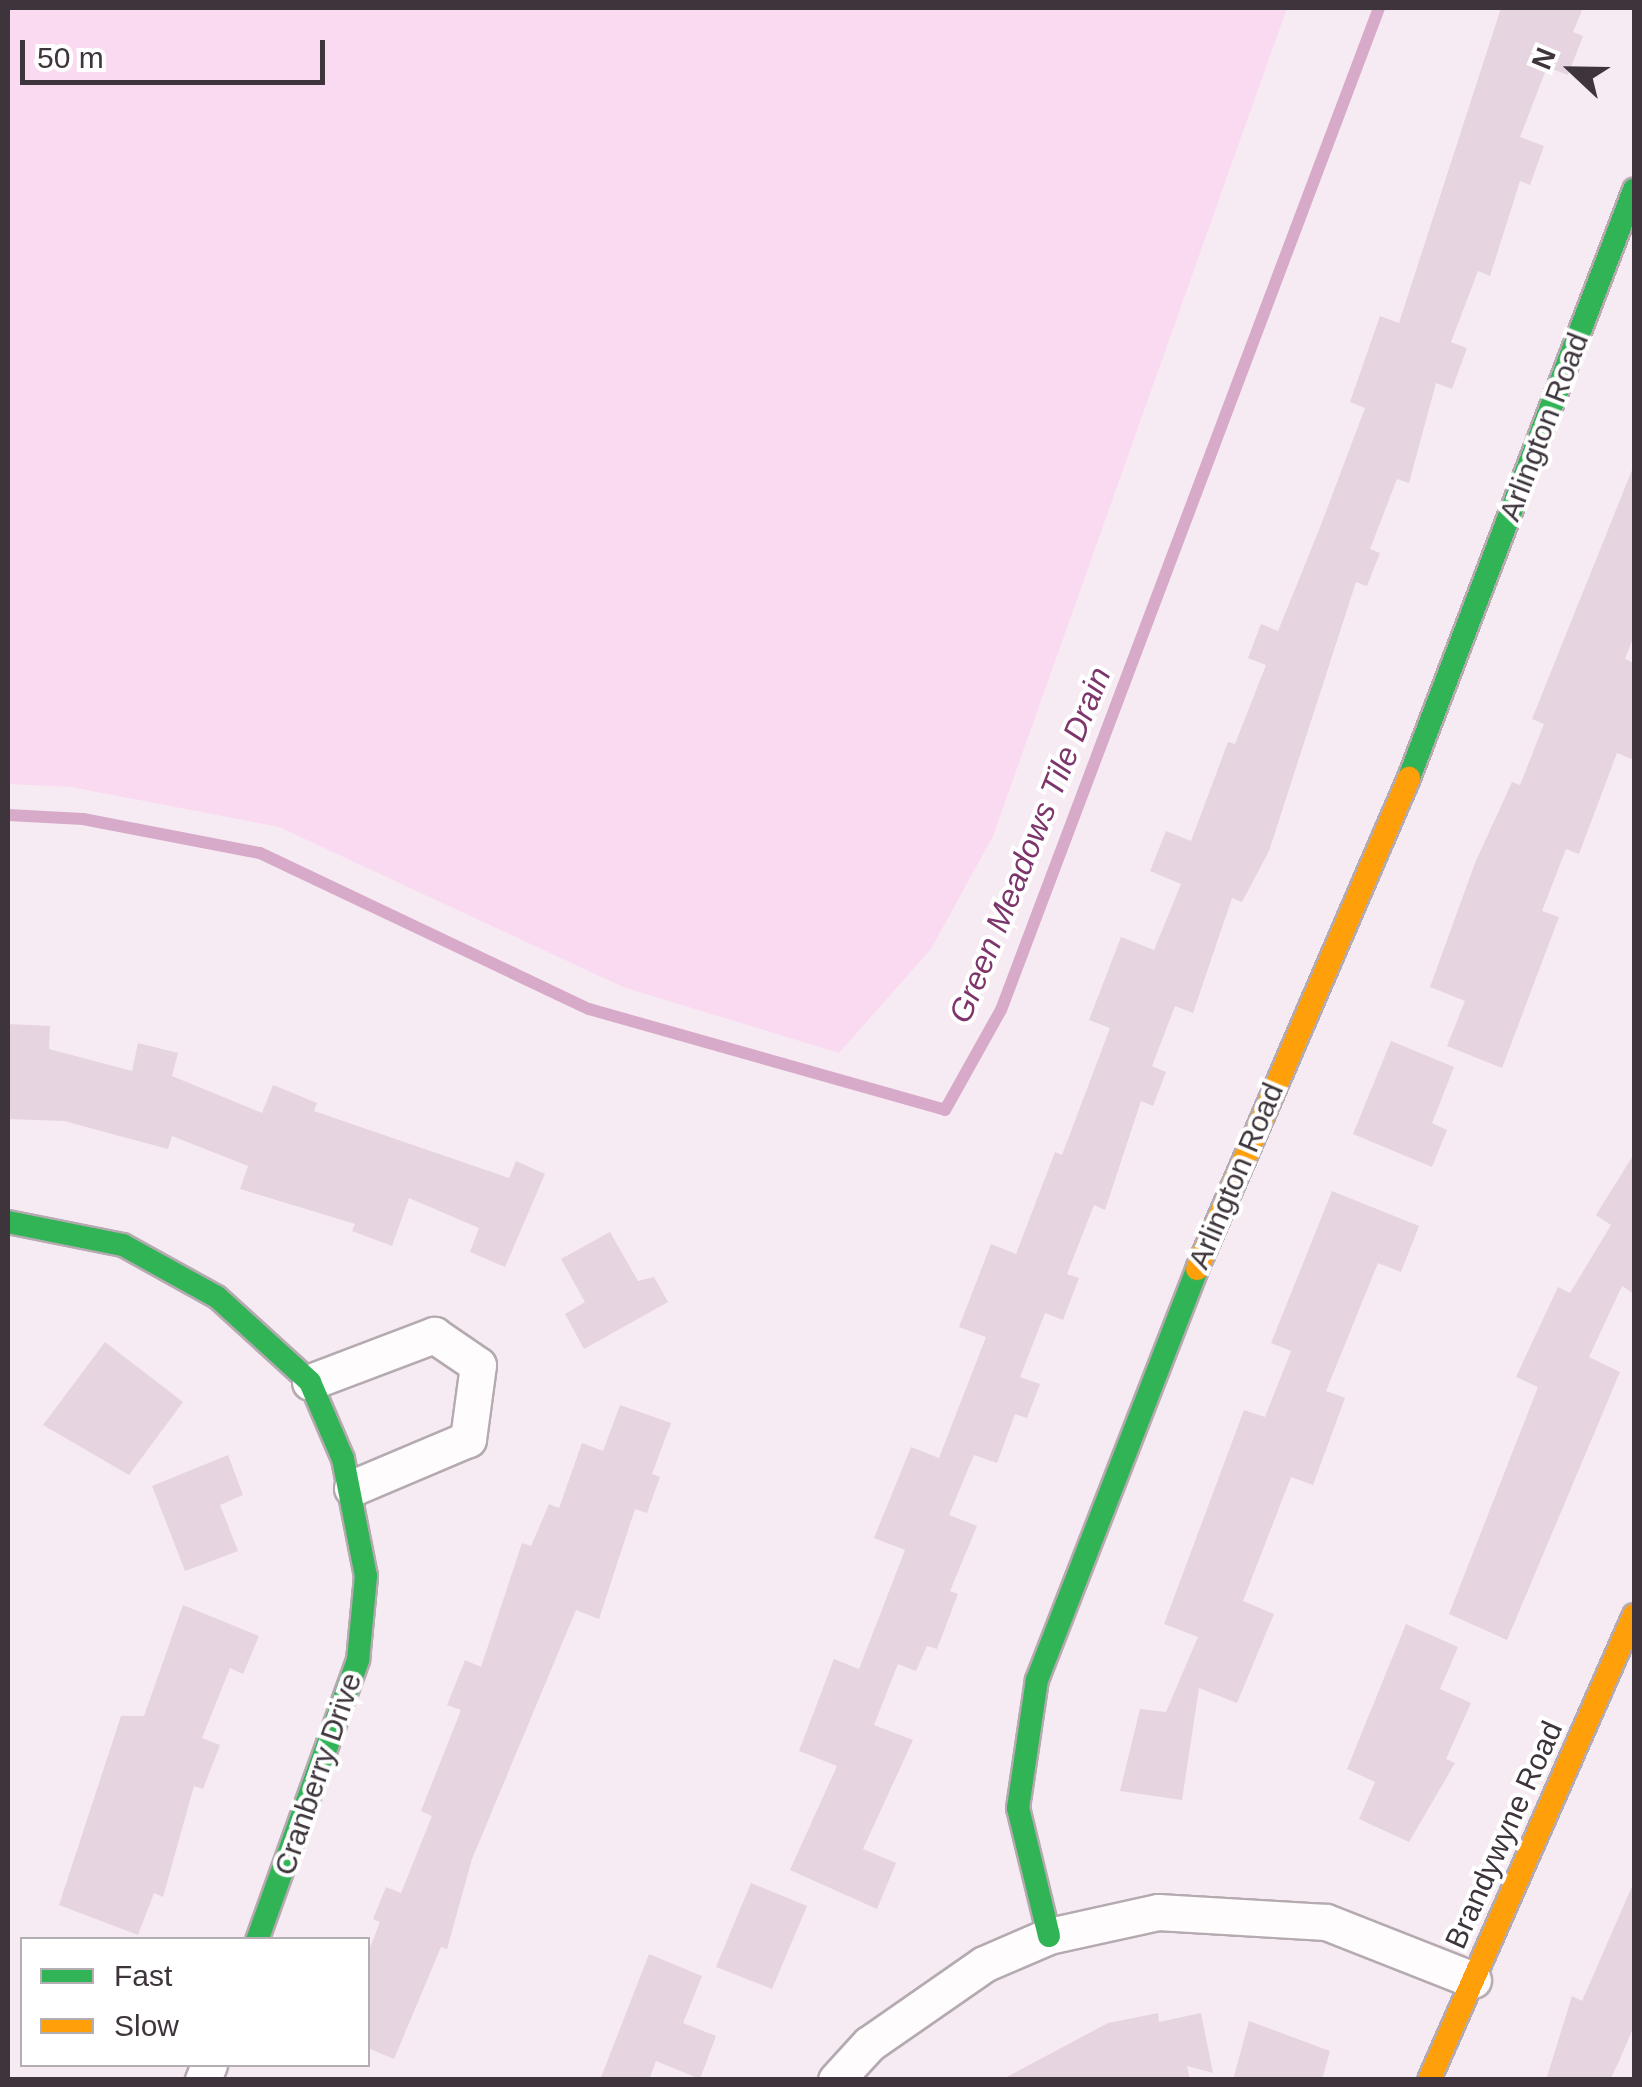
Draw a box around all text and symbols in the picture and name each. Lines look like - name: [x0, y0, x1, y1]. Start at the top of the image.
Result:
- scale bar: [25, 20, 330, 82]
- north arrow: [1522, 20, 1622, 120]
- text: 50 m: [37, 41, 104, 74]
- text: N: [1526, 43, 1562, 74]
- street label: Arlington Road: [1492, 328, 1596, 526]
- water label: Green Meadows Tile Drain: [941, 661, 1119, 1029]
- street label: Arlington Road: [1181, 1078, 1291, 1274]
- street label: Cranberry Drive: [267, 1668, 369, 1880]
- street label: Brandywyne Road: [1438, 1716, 1570, 1954]
- legend: [20, 1937, 370, 2067]
- text: Fast: [114, 1959, 172, 1992]
- text: Slow: [114, 2009, 179, 2042]

